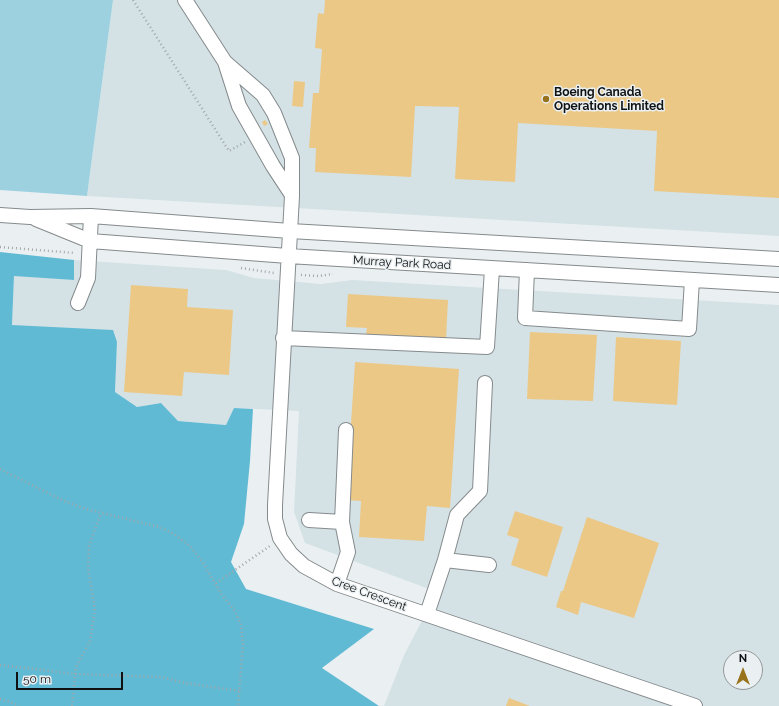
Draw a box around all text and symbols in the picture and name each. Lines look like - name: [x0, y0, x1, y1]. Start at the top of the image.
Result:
- place label: Boeing Canada Operations Limited: [554, 85, 664, 113]
- marker: Boeing Canada Operations Limited: [541, 94, 551, 104]
- street label: Murray Park Road: [353, 253, 451, 273]
- street label: Cree Crescent: [329, 574, 409, 614]
- north arrow: [723, 650, 763, 690]
- text: N: [739, 652, 747, 665]
- scale bar: [18, 664, 125, 690]
- text: 50 m: [23, 672, 51, 686]

